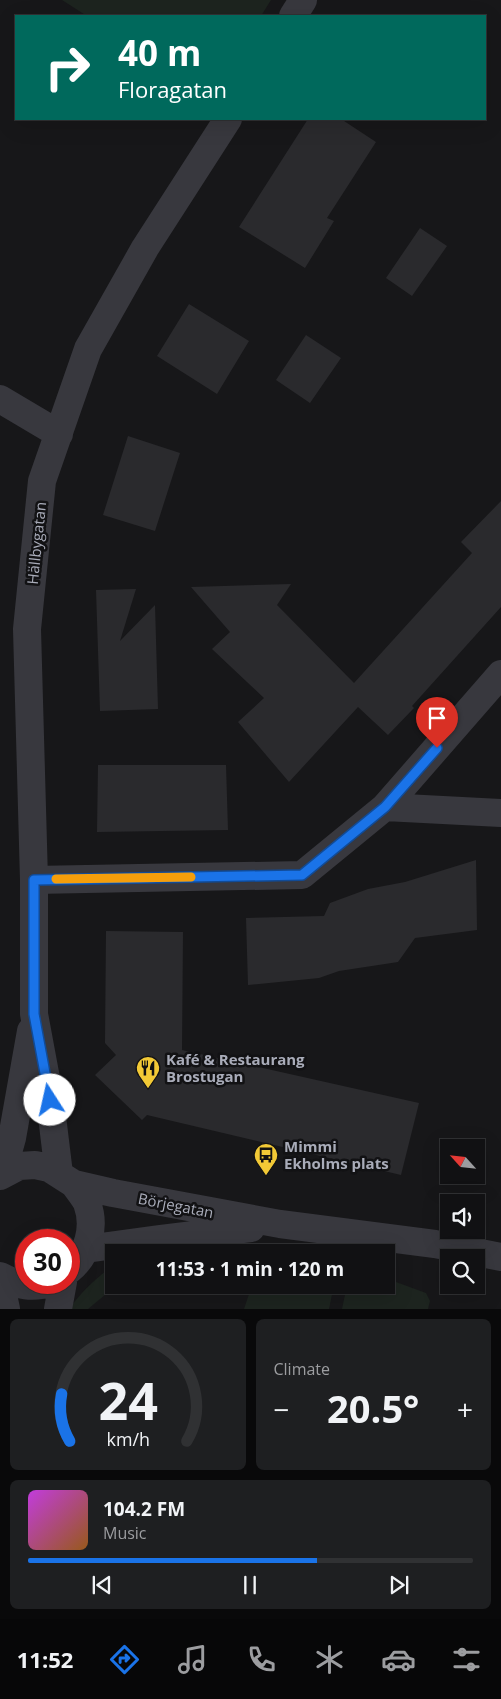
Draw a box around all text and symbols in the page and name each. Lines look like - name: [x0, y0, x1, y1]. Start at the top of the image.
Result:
- text: 40 m: [118, 29, 201, 76]
- icon: right: [35, 35, 100, 100]
- text: Floragatan: [118, 74, 227, 104]
- street label: Hällbygatan: [22, 501, 50, 585]
- pin: [416, 697, 458, 748]
- icon: arrive: [423, 704, 451, 732]
- place label: Kafé & Restaurang Brostugan: [166, 1049, 305, 1086]
- restaurant icon: Kafé & Restaurang Brostugan: [135, 1055, 161, 1089]
- position arrow: [23, 1073, 75, 1125]
- place label: Mimmi Ekholms plats: [284, 1136, 389, 1173]
- north arrow: [440, 1139, 485, 1184]
- map controls: [440, 1139, 485, 1294]
- bus stop icon: Mimmi Ekholms plats: [253, 1142, 279, 1176]
- street label: Börjegatan: [137, 1188, 215, 1222]
- button: sound: [440, 1194, 485, 1239]
- speed limit sign: 30: [15, 1229, 80, 1294]
- button: search: [440, 1249, 485, 1294]
- text: 11:53 · 1 min · 120 m: [156, 1256, 344, 1282]
- text: Climate: [274, 1358, 330, 1380]
- text: 24: [98, 1364, 157, 1435]
- text: 20.5°: [327, 1382, 419, 1434]
- text: −: [274, 1390, 290, 1428]
- text: +: [457, 1390, 473, 1428]
- text: km/h: [106, 1427, 149, 1451]
- text: 104.2 FM: [103, 1496, 185, 1522]
- text: Music: [103, 1522, 147, 1544]
- icon: previous: [88, 1571, 116, 1599]
- icon: pause: [236, 1571, 264, 1599]
- icon: next: [385, 1571, 413, 1599]
- icon: directions: [107, 1642, 142, 1677]
- icon: music: [175, 1642, 210, 1677]
- icon: phone: [244, 1642, 279, 1677]
- icon: climate: [312, 1642, 347, 1677]
- icon: car: [381, 1642, 416, 1677]
- icon: filters: [449, 1642, 484, 1677]
- text: 11:52: [17, 1644, 73, 1674]

